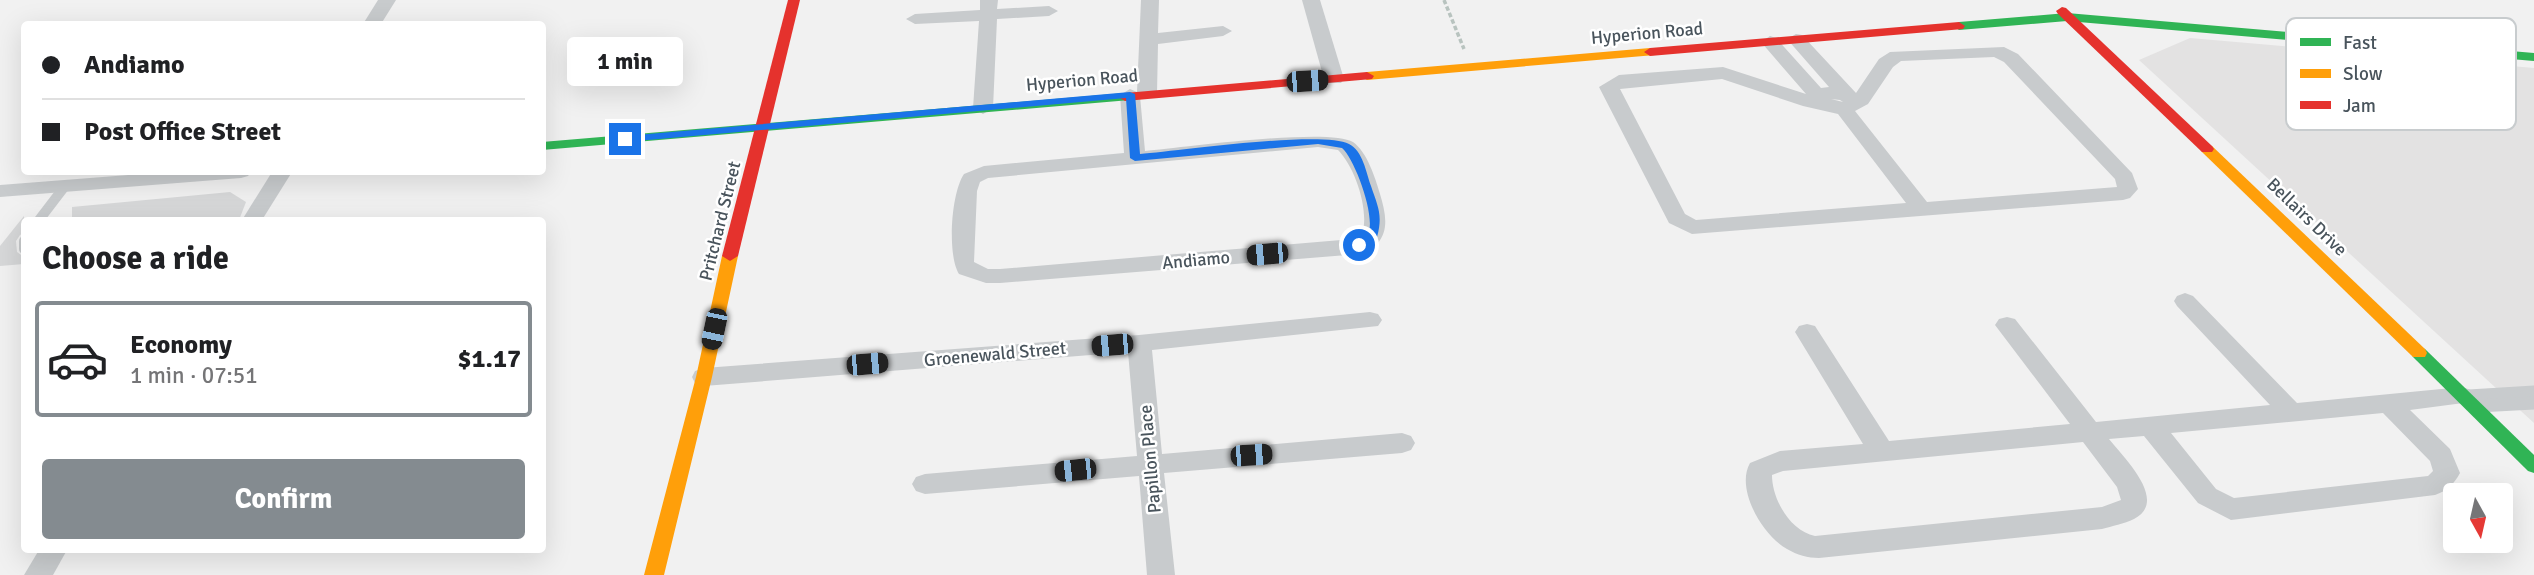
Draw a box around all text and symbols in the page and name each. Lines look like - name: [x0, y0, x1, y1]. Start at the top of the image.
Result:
- street label: Hyperion Road: [1590, 17, 1704, 49]
- legend: [2286, 18, 2516, 130]
- text: Fast: [2343, 31, 2377, 55]
- callout: 1 min: [567, 38, 683, 86]
- text: 1 min: [597, 47, 653, 76]
- text: Andiamo: [84, 49, 184, 81]
- text: Slow: [2343, 62, 2383, 86]
- street label: Hyperion Road: [1025, 64, 1139, 96]
- car: [1286, 69, 1329, 93]
- text: Jam: [2343, 94, 2376, 118]
- text: Post Office Street: [84, 116, 281, 148]
- route end: [609, 123, 641, 155]
- street label: Pritchard Street: [695, 159, 745, 283]
- street label: Bellairs Drive: [2262, 173, 2352, 261]
- route start: [1343, 229, 1375, 261]
- text: Choose a ride: [42, 239, 229, 278]
- car: [1246, 242, 1289, 266]
- street label: Andiamo: [1161, 246, 1231, 274]
- car: [700, 306, 729, 352]
- icon: car: [46, 328, 109, 391]
- text: Economy: [130, 329, 232, 361]
- car: [1091, 333, 1134, 357]
- street label: Groenewald Street: [923, 337, 1067, 371]
- text: $1.17: [457, 343, 521, 375]
- car: [846, 352, 889, 376]
- text: 1 min · 07:51: [130, 361, 258, 390]
- street label: Papillon Place: [1134, 404, 1166, 514]
- car: [1230, 443, 1273, 467]
- car: [1054, 457, 1097, 483]
- button: Confirm: [42, 459, 525, 539]
- north arrow: [2443, 483, 2513, 553]
- map controls: [2443, 483, 2513, 553]

